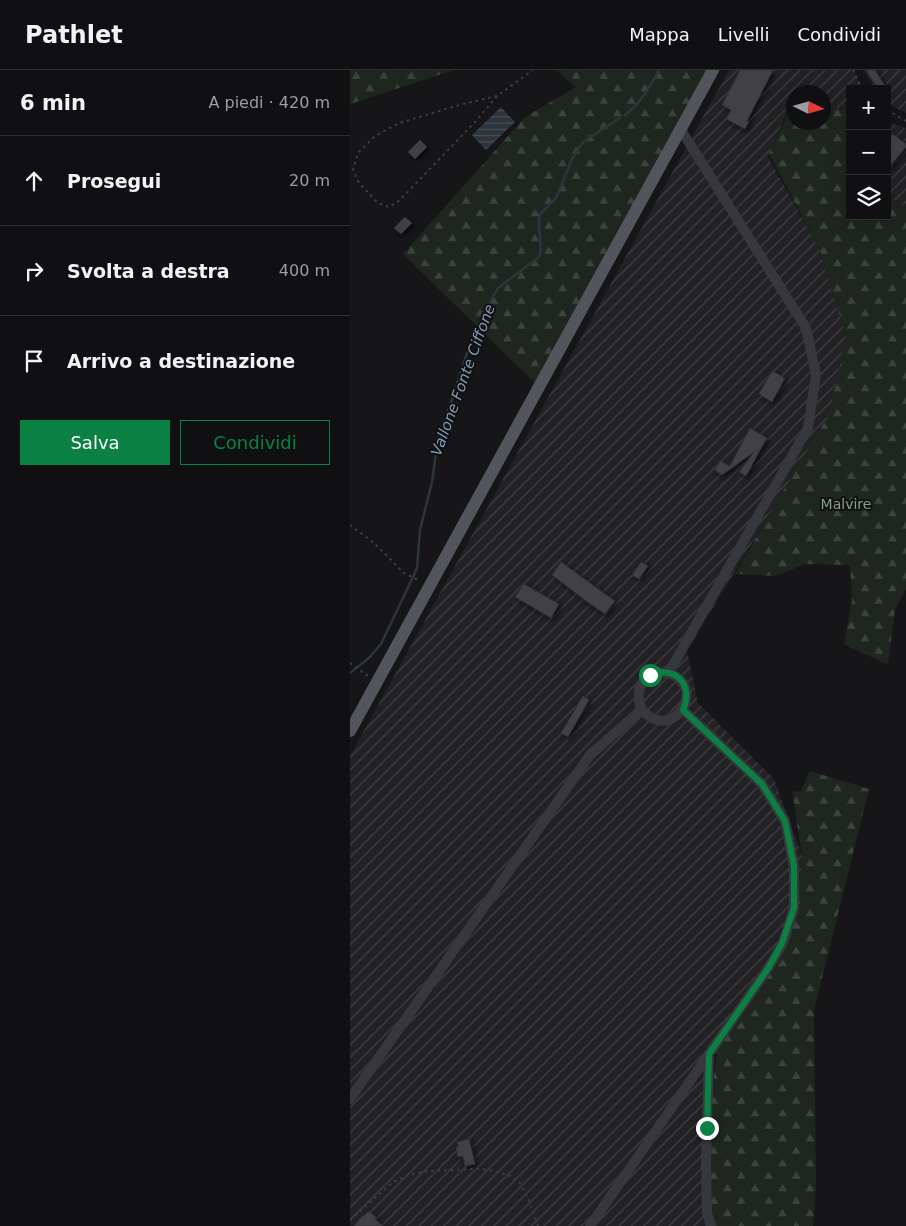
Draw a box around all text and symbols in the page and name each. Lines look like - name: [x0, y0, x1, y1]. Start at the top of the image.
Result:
- text: Pathlet: [25, 21, 123, 49]
- text: Mappa: [629, 24, 690, 45]
- text: Livelli: [718, 24, 770, 45]
- text: Condividi: [798, 24, 881, 45]
- north arrow: [786, 85, 831, 130]
- map controls: [846, 85, 891, 220]
- button: +: [846, 85, 891, 130]
- text: 6 min: [20, 91, 86, 115]
- text: A piedi · 420 m: [208, 93, 330, 112]
- button: −: [846, 130, 891, 175]
- icon: ahead: [20, 167, 48, 195]
- text: Prosegui: [67, 170, 161, 192]
- text: 20 m: [289, 171, 330, 190]
- button: layers: [846, 175, 891, 220]
- icon: right: [20, 257, 48, 285]
- text: Svolta a destra: [67, 260, 230, 282]
- text: 400 m: [279, 261, 330, 280]
- water label: Vallone Fonte Ciffone: [427, 302, 499, 458]
- icon: arrive: [20, 347, 48, 375]
- text: Arrivo a destinazione: [67, 350, 295, 372]
- button: Salva: [20, 420, 170, 465]
- button: Condividi: [180, 420, 330, 465]
- park label: Malvire: [821, 496, 871, 512]
- route start: [639, 664, 662, 687]
- route end: [696, 1117, 719, 1140]

